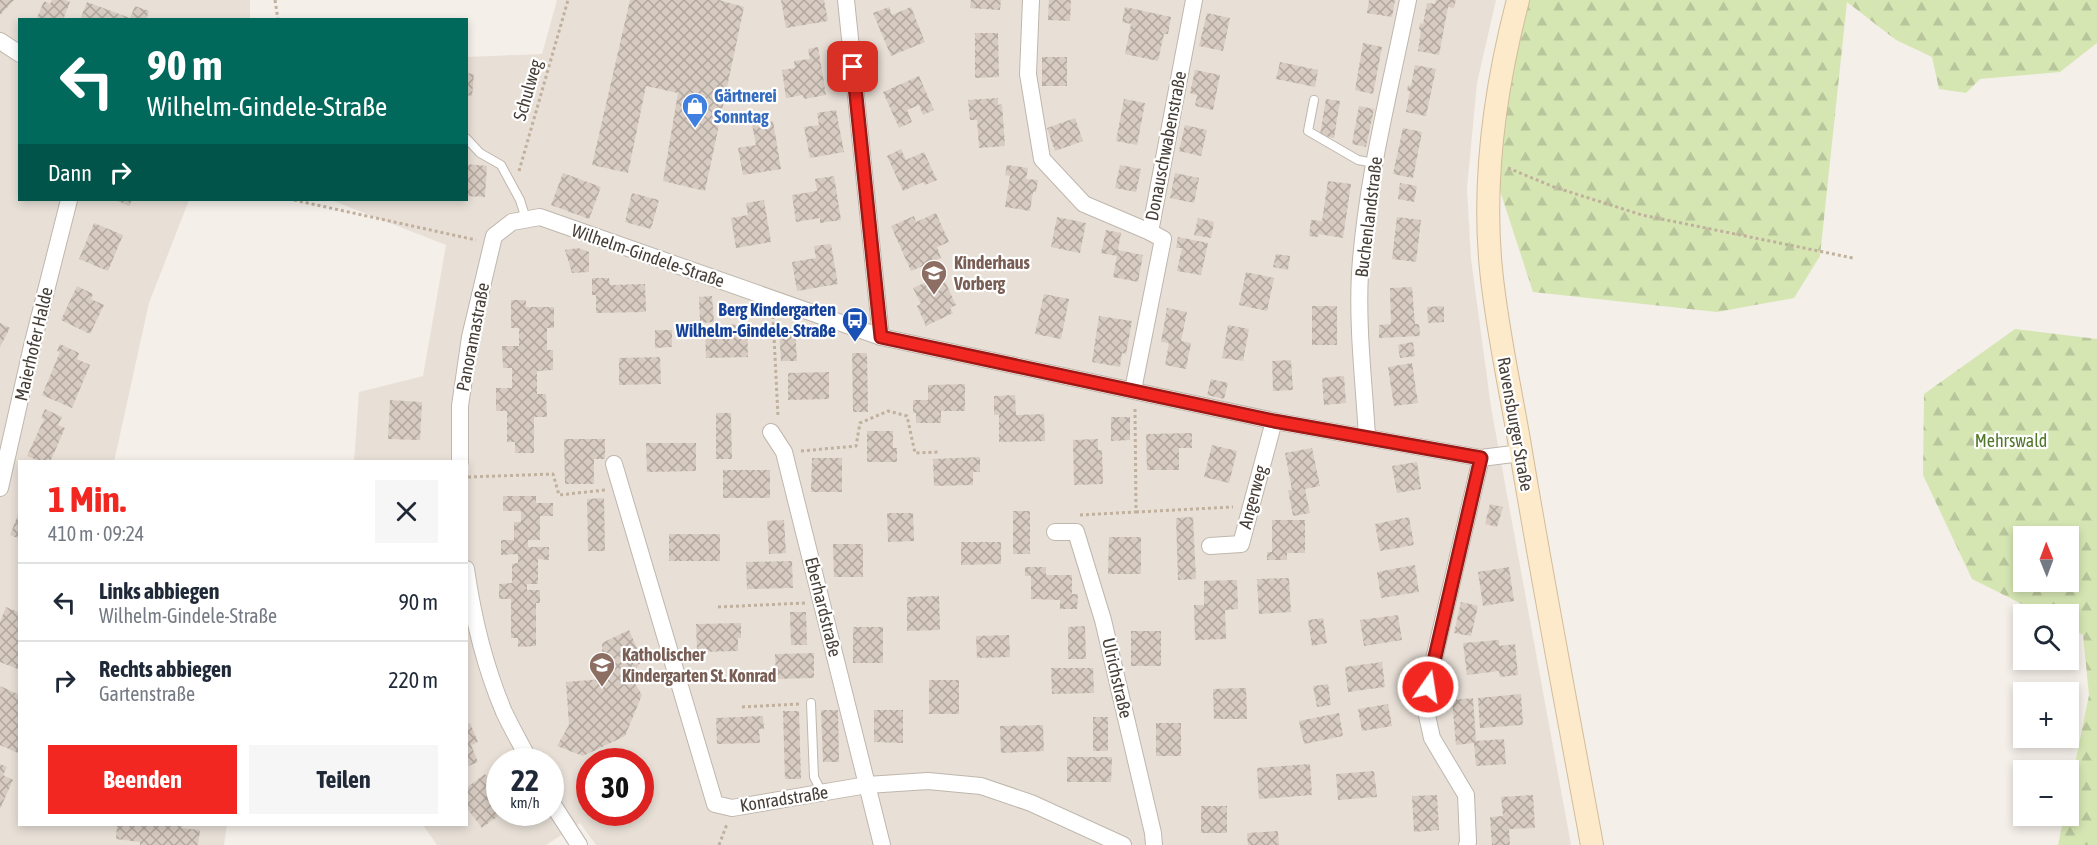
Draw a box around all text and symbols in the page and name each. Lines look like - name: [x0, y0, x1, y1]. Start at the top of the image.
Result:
- text: 90 m: [147, 41, 222, 89]
- pin: [827, 41, 878, 92]
- icon: left: [48, 42, 126, 120]
- icon: arrive: [836, 50, 869, 83]
- street label: Schulweg: [509, 57, 546, 123]
- street label: Donauschwabenstraße: [1141, 69, 1190, 222]
- place label: Gärtnerei Sonntag: [714, 85, 777, 127]
- text: Wilhelm-Gindele-Straße: [147, 91, 387, 122]
- shop icon: Gärtnerei Sonntag: [680, 91, 710, 129]
- street label: Buchenlandstraße: [1351, 155, 1386, 278]
- icon: right: [104, 156, 137, 189]
- text: Dann: [48, 160, 92, 186]
- street label: Wilhelm-Gindele-Straße: [569, 220, 727, 292]
- place label: Kinderhaus Vorberg: [953, 252, 1030, 294]
- school or university icon: Kinderhaus Vorberg: [919, 258, 949, 296]
- street label: Panoramastraße: [452, 281, 493, 393]
- street label: Maierhofer Halde: [10, 285, 57, 403]
- place label: Berg Kindergarten Wilhelm-Gindele-Straße: [675, 299, 836, 341]
- bus stop icon: Berg Kindergarten Wilhelm-Gindele-Straße: [840, 305, 870, 343]
- street label: Ravensburger Straße: [1493, 355, 1538, 493]
- park label: Mehrswald: [1975, 430, 2047, 451]
- street label: Angerweg: [1234, 463, 1271, 531]
- text: 1 Min.: [48, 478, 126, 520]
- button: close: [375, 480, 438, 543]
- text: 410 m · 09:24: [48, 522, 144, 545]
- north arrow: [2013, 526, 2079, 592]
- map controls: [2013, 526, 2079, 826]
- street label: Eberhardstraße: [801, 555, 846, 659]
- text: Links abbiegen: [99, 578, 220, 604]
- icon: left: [48, 586, 81, 619]
- text: 90 m: [398, 589, 438, 615]
- text: Wilhelm-Gindele-Straße: [99, 604, 277, 627]
- button: search: [2013, 604, 2079, 670]
- street label: Ulrichstraße: [1098, 636, 1137, 720]
- place label: Katholischer Kindergarten St. Konrad: [622, 644, 776, 686]
- school or university icon: Katholischer Kindergarten St. Konrad: [587, 650, 617, 688]
- position arrow: [1396, 655, 1460, 719]
- text: Rechts abbiegen: [99, 656, 232, 682]
- icon: right: [48, 664, 81, 697]
- text: 220 m: [388, 667, 438, 693]
- text: Gartenstraße: [99, 682, 195, 705]
- button: +: [2013, 682, 2079, 748]
- button: Beenden: [48, 745, 237, 814]
- button: Teilen: [249, 745, 438, 814]
- speed limit sign: 30: [576, 748, 654, 826]
- button: −: [2013, 760, 2079, 826]
- text: 22: [511, 763, 539, 797]
- street label: Konradstraße: [738, 781, 830, 816]
- text: km/h: [510, 794, 540, 811]

